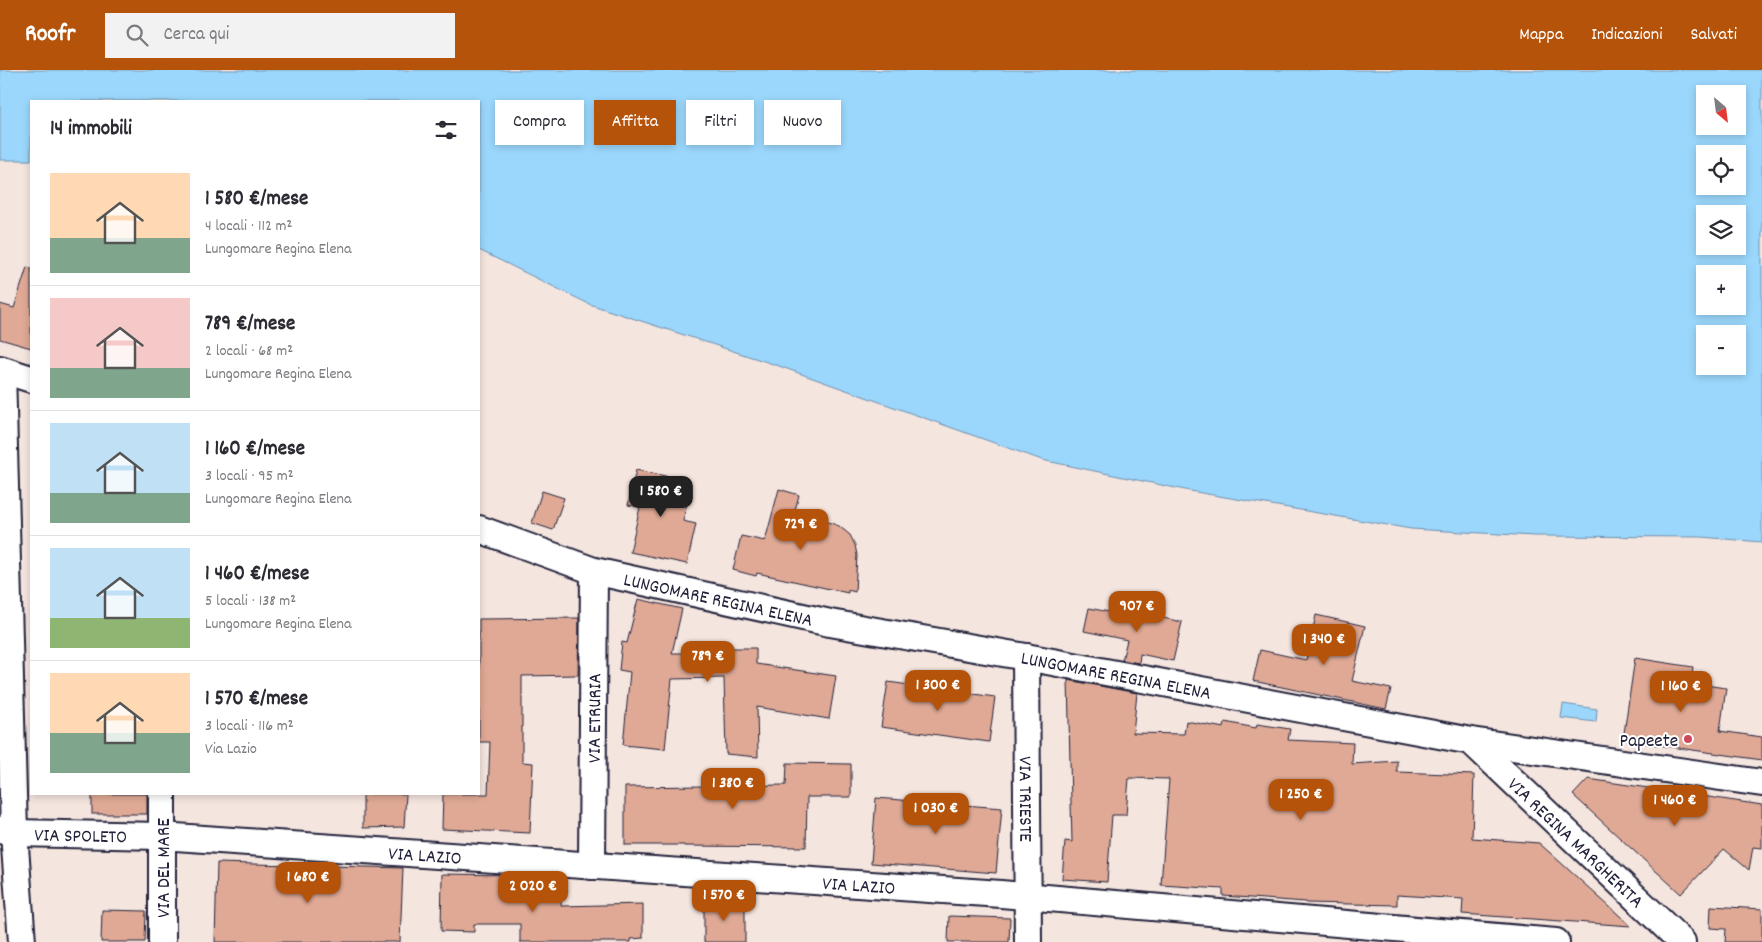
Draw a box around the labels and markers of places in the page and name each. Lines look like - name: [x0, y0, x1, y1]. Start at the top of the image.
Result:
- pin: 1 580 €: [615, 476, 707, 518]
- pin: 729 €: [766, 508, 836, 551]
- pin: 907 €: [1102, 590, 1172, 633]
- pin: 1 340 €: [1278, 624, 1370, 666]
- pin: 789 €: [673, 640, 743, 683]
- pin: 1 300 €: [892, 670, 984, 712]
- pin: 1 160 €: [1635, 670, 1727, 713]
- place label: Papeete: [1620, 729, 1678, 756]
- marker: Papeete: [1682, 733, 1694, 745]
- pin: 1 380 €: [687, 768, 779, 810]
- pin: 1 250 €: [1255, 778, 1347, 821]
- pin: 1 460 €: [1629, 784, 1721, 827]
- pin: 1 030 €: [890, 792, 982, 835]
- pin: 1 680 €: [262, 862, 354, 904]
- pin: 2 020 €: [487, 870, 579, 913]
- pin: 1 570 €: [678, 880, 770, 922]

